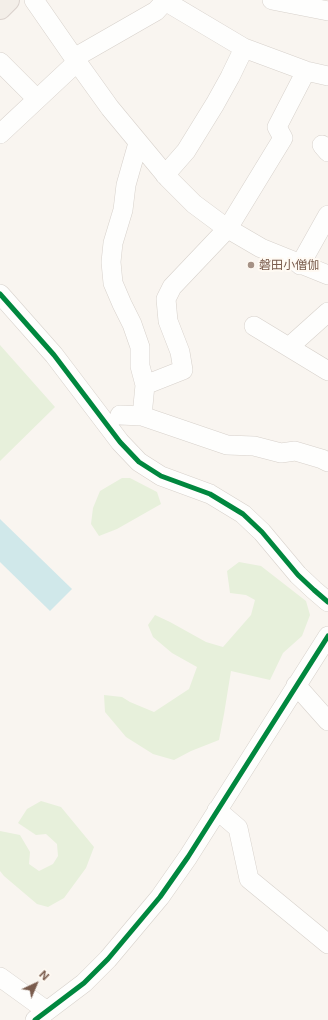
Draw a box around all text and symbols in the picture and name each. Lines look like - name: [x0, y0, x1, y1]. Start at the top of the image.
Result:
- place label: 磐田小僧伽: [259, 258, 319, 272]
- marker: 磐田小僧伽: [246, 260, 256, 270]
- north arrow: [16, 964, 56, 1004]
- text: N: [36, 967, 52, 983]

